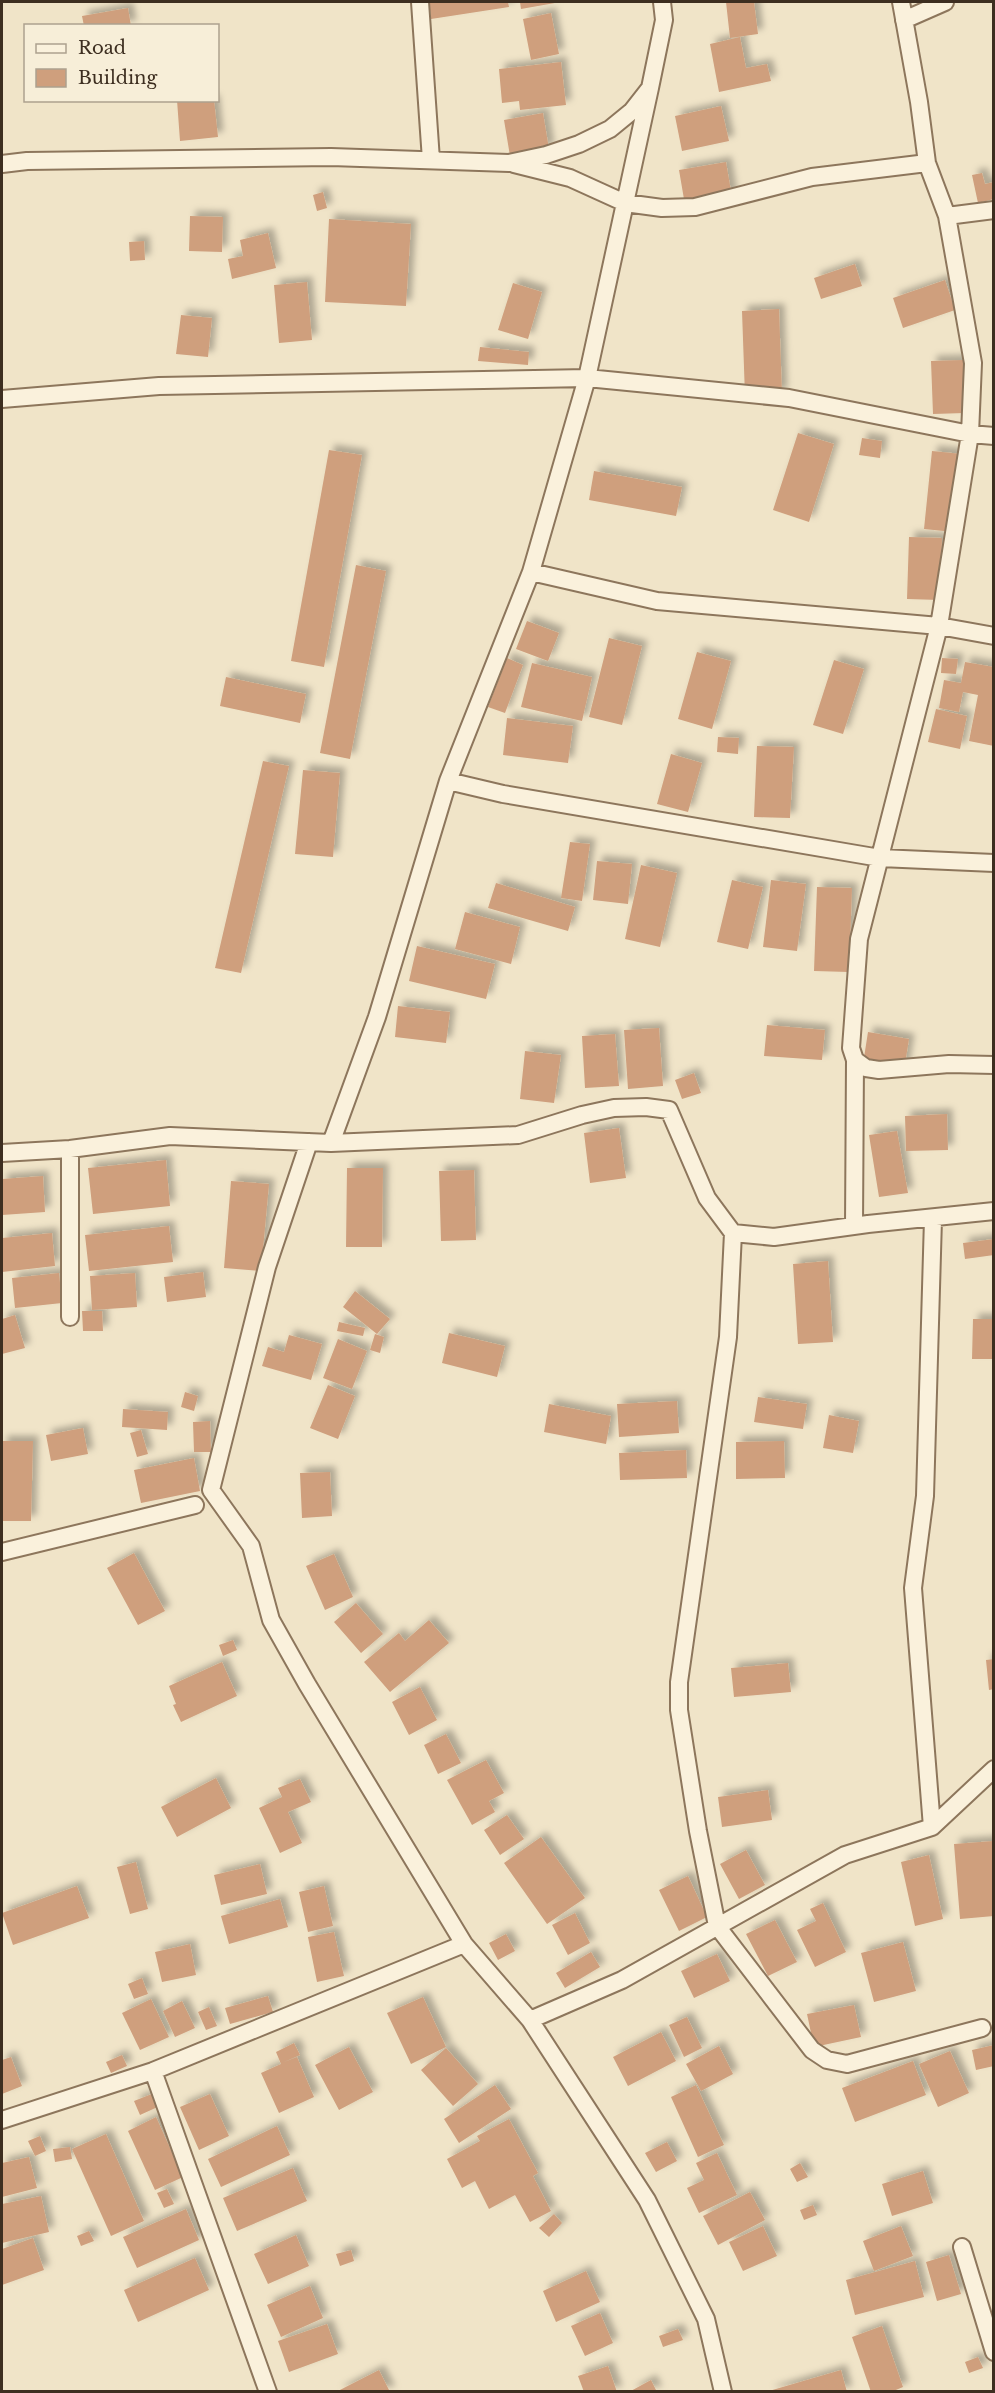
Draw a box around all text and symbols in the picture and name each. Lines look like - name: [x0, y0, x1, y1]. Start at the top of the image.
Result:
- legend: [24, 24, 219, 102]
- text: Road: [78, 37, 126, 59]
- text: Building: [78, 67, 157, 89]

